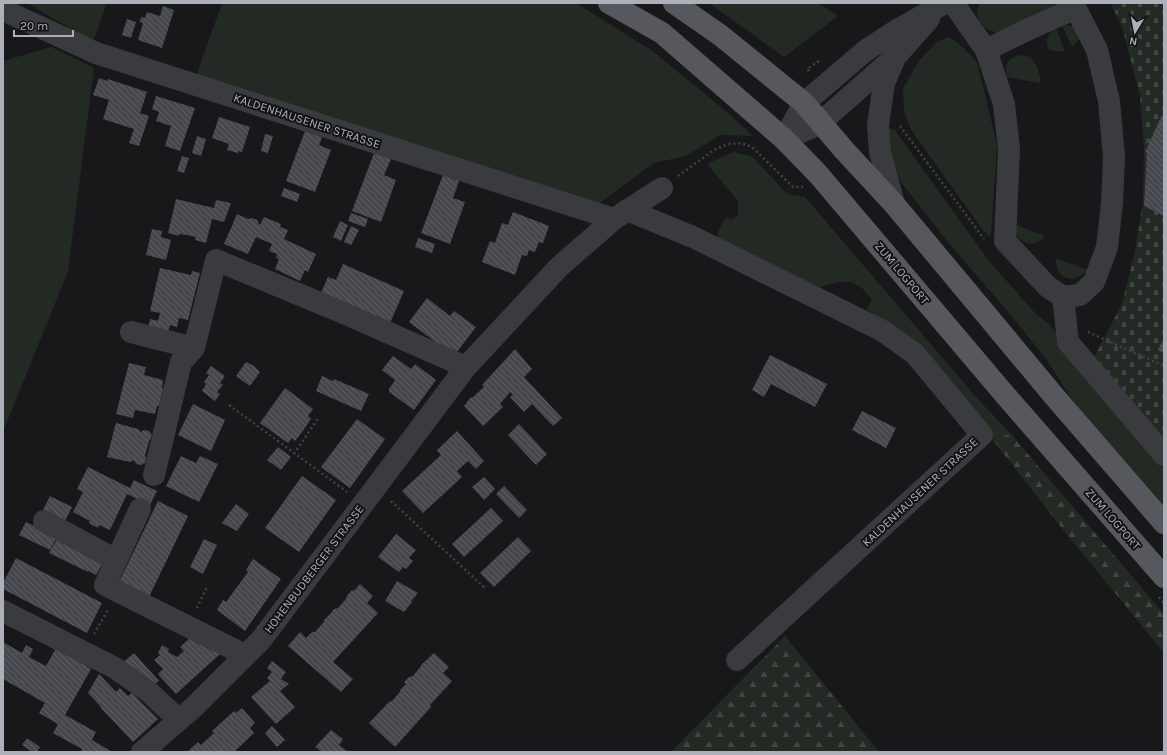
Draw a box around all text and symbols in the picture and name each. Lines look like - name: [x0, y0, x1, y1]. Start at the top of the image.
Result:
- scale bar: [14, 12, 73, 38]
- north arrow: [1115, 12, 1155, 52]
- text: 20 m: [20, 19, 48, 33]
- text: N: [1128, 34, 1138, 48]
- street label: KALDENHAUSENER STRASSE: [232, 91, 382, 151]
- street label: ZUM LOGPORT: [872, 239, 932, 307]
- street label: KALDENHAUSENER STRASSE: [859, 435, 981, 549]
- street label: ZUM LOGPORT: [1083, 485, 1143, 553]
- street label: HOHENBUDBERGER STRASSE: [261, 502, 367, 636]

